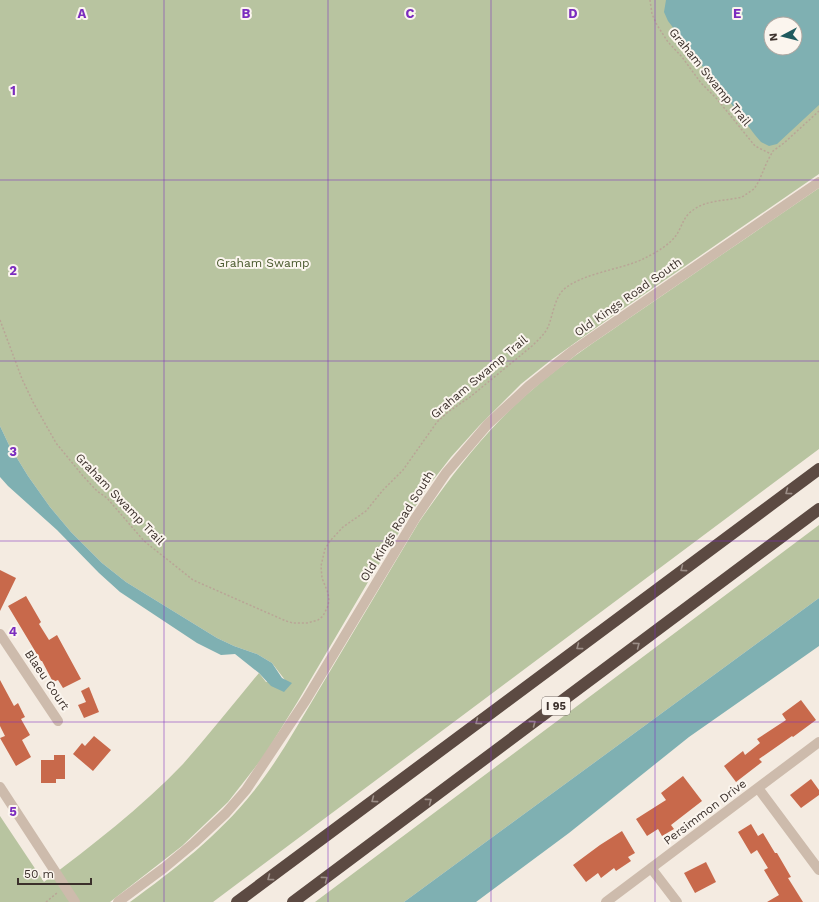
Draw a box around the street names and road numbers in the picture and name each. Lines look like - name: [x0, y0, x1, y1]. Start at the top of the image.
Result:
- street label: Graham Swamp Trail: [666, 25, 754, 129]
- street label: Old Kings Road South: [572, 255, 684, 339]
- street label: Graham Swamp Trail: [428, 332, 530, 422]
- street label: Graham Swamp Trail: [73, 450, 168, 548]
- street label: Old Kings Road South: [357, 468, 437, 584]
- street label: Blaeu Court: [22, 647, 72, 713]
- road number: I 95: [542, 697, 570, 715]
- street label: Persimmon Drive: [661, 776, 749, 848]

